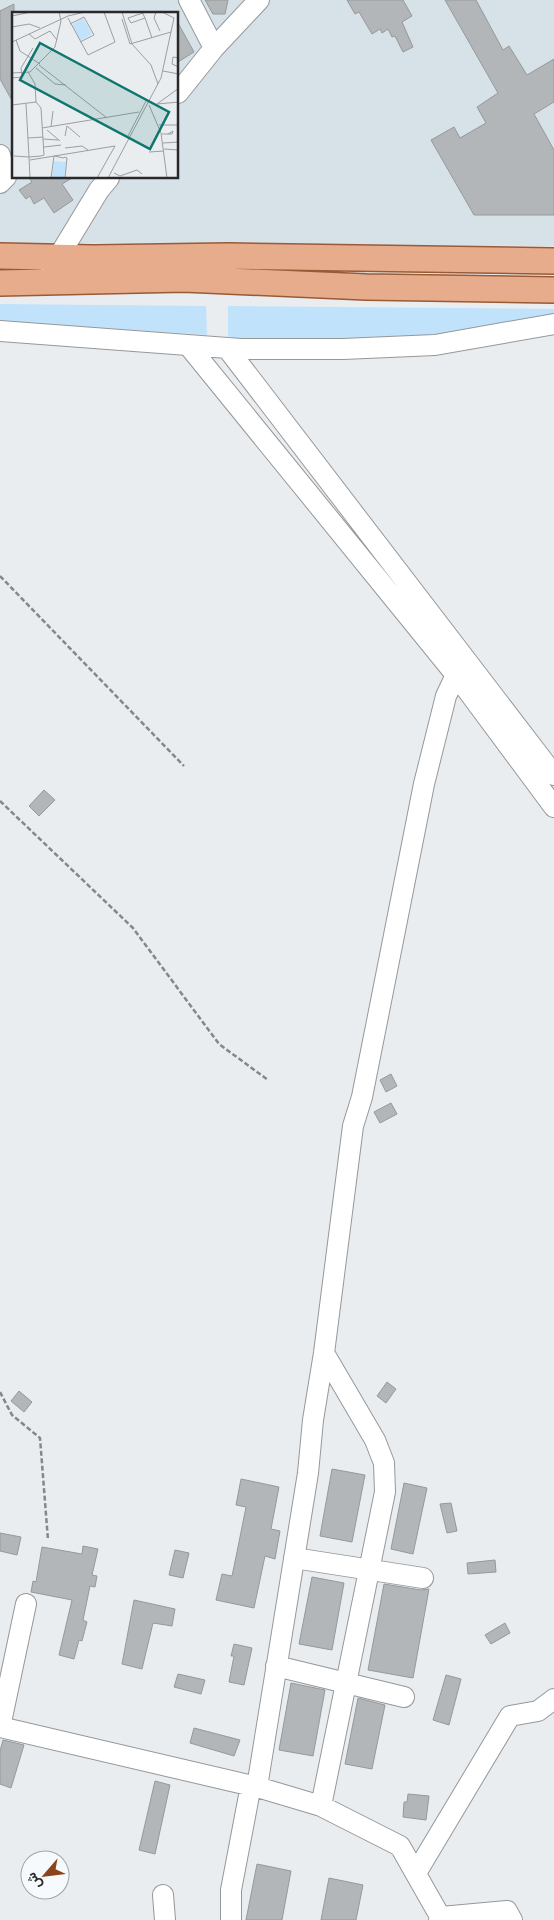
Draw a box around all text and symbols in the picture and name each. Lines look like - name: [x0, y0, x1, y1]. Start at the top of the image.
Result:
- inset map: [12, 12, 179, 179]
- north arrow: [20, 1850, 70, 1900]
- text: ش: [22, 1869, 46, 1893]

